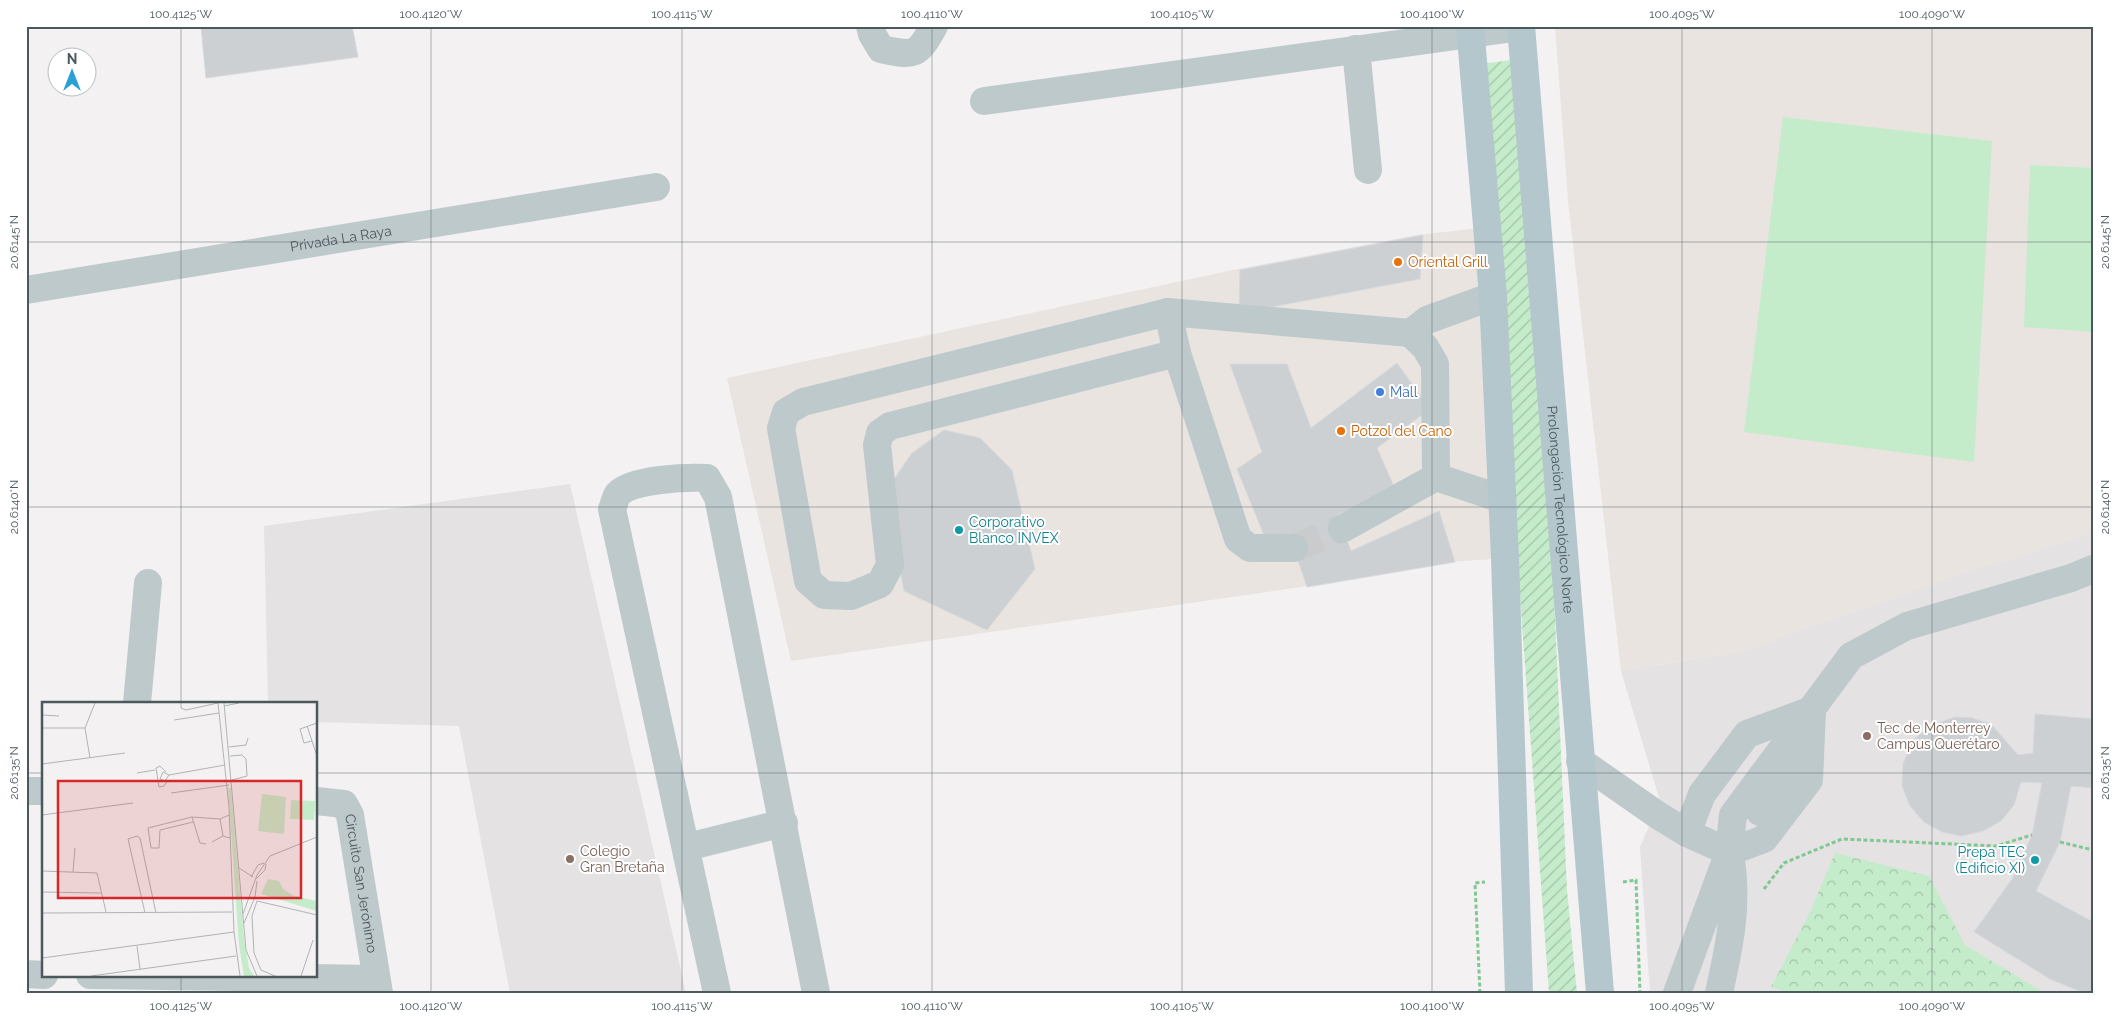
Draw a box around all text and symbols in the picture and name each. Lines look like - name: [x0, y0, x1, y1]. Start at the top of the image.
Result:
- text: 100.4125°W: [150, 7, 213, 21]
- text: 100.4120°W: [400, 7, 463, 21]
- text: 100.4115°W: [651, 7, 713, 21]
- text: 100.4110°W: [901, 7, 963, 21]
- text: 100.4105°W: [1150, 7, 1214, 21]
- text: 100.4100°W: [1400, 7, 1464, 21]
- text: 100.4095°W: [1649, 7, 1715, 21]
- text: 100.4090°W: [1899, 7, 1965, 21]
- north arrow: [48, 48, 98, 98]
- text: N: [67, 51, 77, 67]
- text: 20.6145°N: [7, 215, 21, 269]
- text: 20.6145°N: [2098, 215, 2112, 269]
- street label: Privada La Raya: [289, 222, 393, 255]
- place label: Oriental Grill: [1408, 254, 1488, 270]
- marker: Oriental Grill: [1392, 256, 1404, 268]
- place label: Mall: [1390, 384, 1418, 400]
- marker: Mall: [1374, 386, 1386, 398]
- street label: Prolongación Tecnológico Norte: [1544, 405, 1577, 614]
- place label: Potzol del Cano: [1351, 423, 1452, 439]
- marker: Potzol del Cano: [1335, 425, 1347, 437]
- text: 20.6140°N: [7, 480, 21, 534]
- text: 20.6140°N: [2098, 480, 2112, 534]
- place label: Corporativo Blanco INVEX: [969, 514, 1059, 546]
- marker: Corporativo Blanco INVEX: [953, 524, 965, 536]
- inset map: [42, 702, 318, 976]
- place label: Tec de Monterrey Campus Querétaro: [1877, 720, 2000, 752]
- marker: Tec de Monterrey Campus Querétaro: [1861, 730, 1873, 742]
- text: 20.6135°N: [7, 746, 21, 800]
- text: 20.6135°N: [2098, 746, 2112, 800]
- street label: Circuito San Jerónimo: [342, 813, 380, 954]
- place label: Colegio Gran Bretaña: [580, 843, 665, 875]
- place label: Prepa TEC (Edificio XI): [1956, 844, 2025, 876]
- marker: Colegio Gran Bretaña: [564, 853, 576, 865]
- marker: Prepa TEC (Edificio XI): [2029, 854, 2041, 866]
- text: 100.4125°W: [150, 999, 213, 1013]
- text: 100.4120°W: [400, 999, 463, 1013]
- text: 100.4115°W: [651, 999, 713, 1013]
- text: 100.4110°W: [901, 999, 963, 1013]
- text: 100.4105°W: [1150, 999, 1214, 1013]
- text: 100.4100°W: [1400, 999, 1464, 1013]
- text: 100.4095°W: [1649, 999, 1715, 1013]
- text: 100.4090°W: [1899, 999, 1965, 1013]

